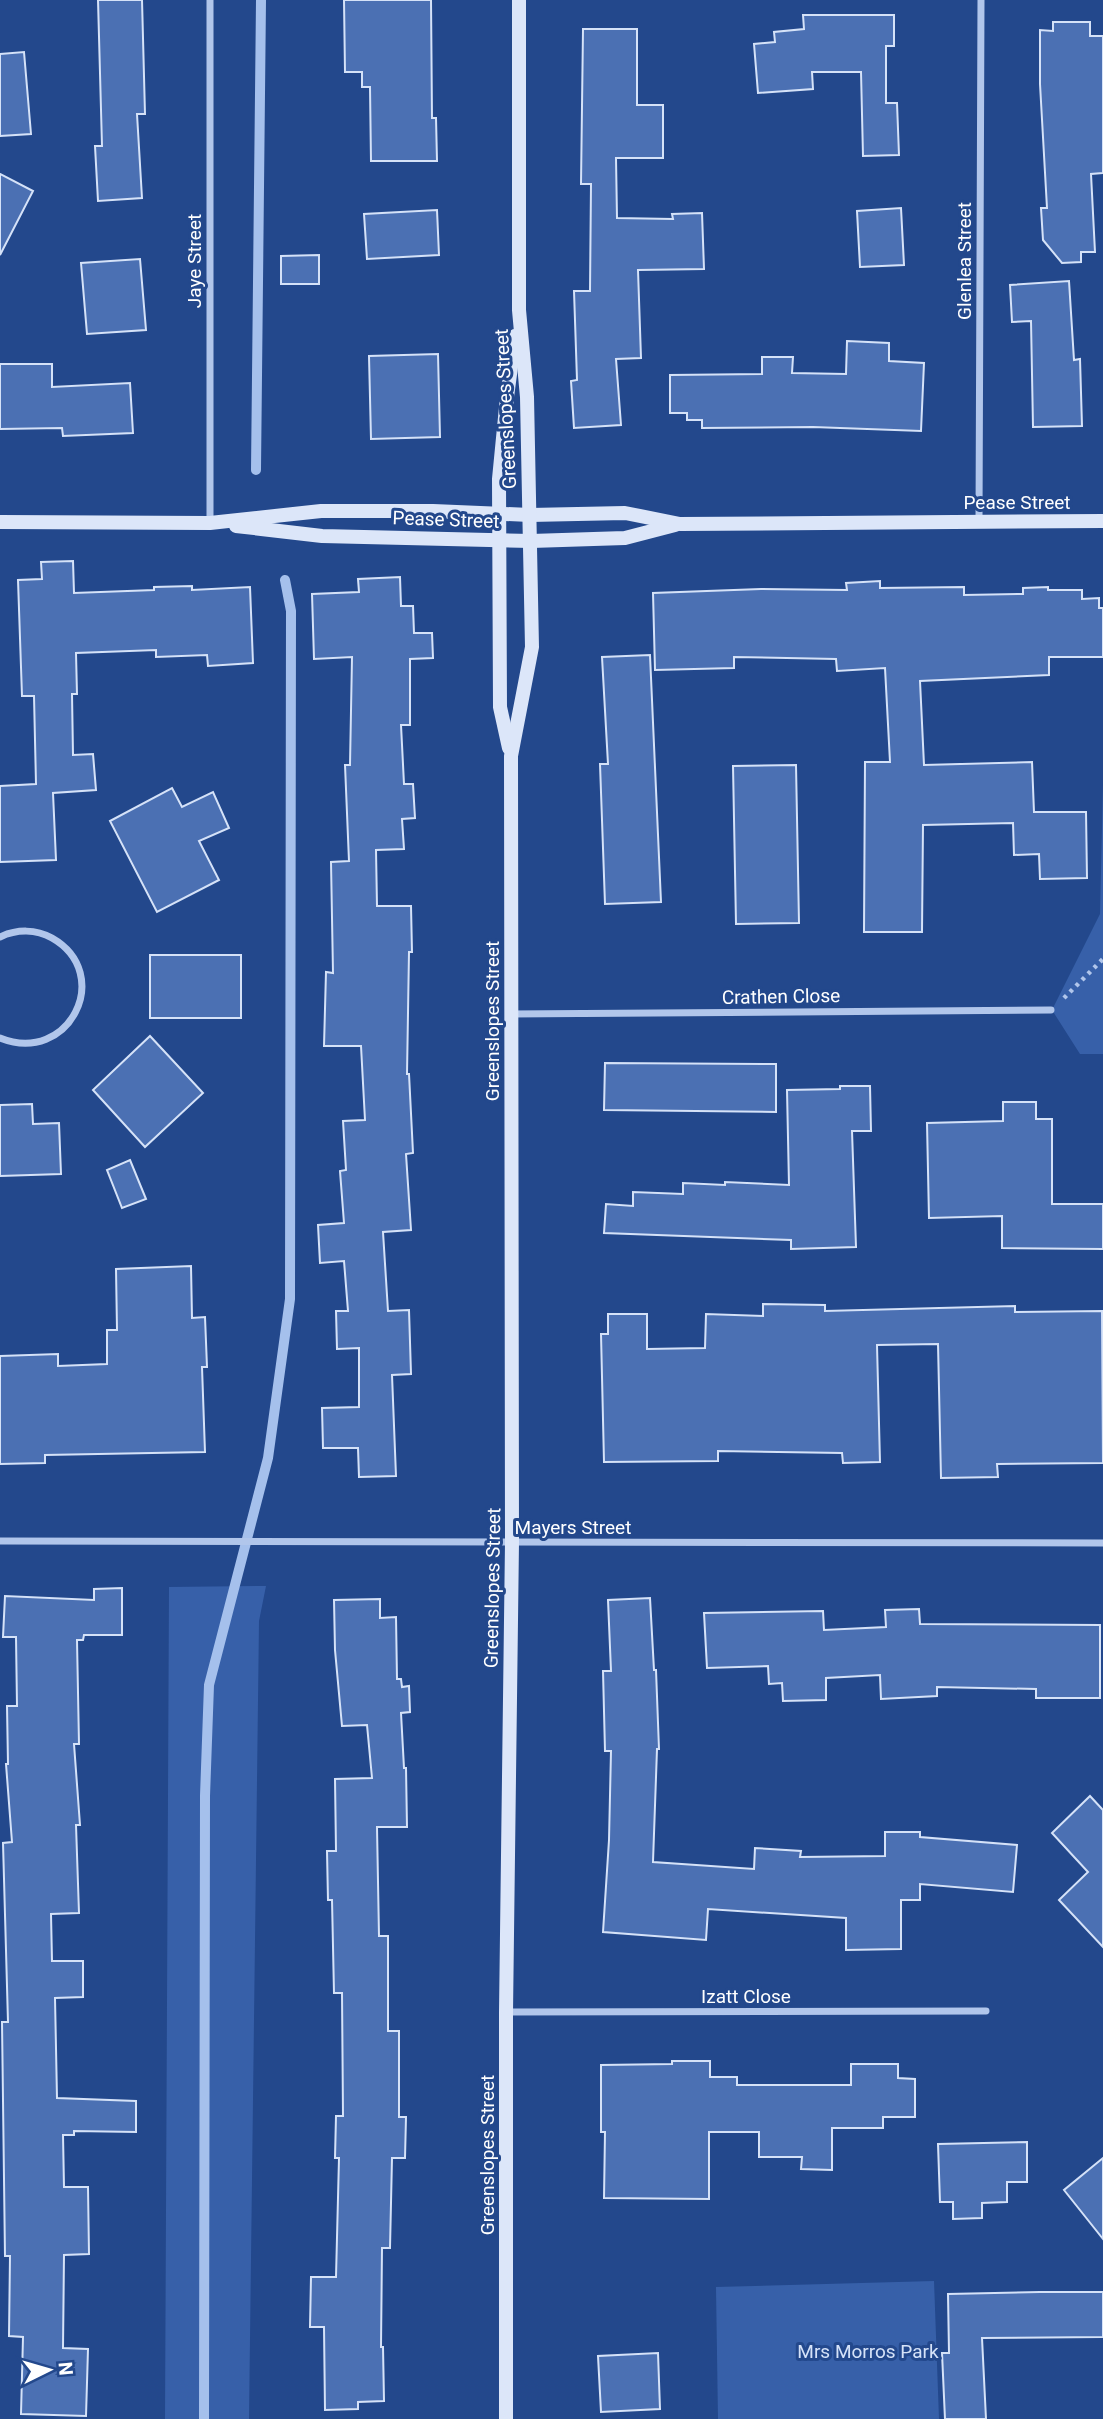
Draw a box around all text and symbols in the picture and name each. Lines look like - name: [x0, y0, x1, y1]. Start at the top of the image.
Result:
- street label: Glenlea Street: [953, 202, 976, 320]
- street label: Jaye Street: [183, 214, 206, 308]
- street label: Greenslopes Street: [490, 328, 521, 490]
- street label: Pease Street: [964, 491, 1071, 514]
- street label: Pease Street: [392, 506, 500, 533]
- street label: Greenslopes Street: [481, 941, 504, 1101]
- street label: Crathen Close: [722, 984, 840, 1009]
- street label: Greenslopes Street: [480, 1508, 505, 1668]
- street label: Mayers Street: [515, 1516, 631, 1539]
- street label: Izatt Close: [701, 1985, 791, 2008]
- street label: Greenslopes Street: [476, 2075, 499, 2235]
- north arrow: [14, 2335, 84, 2405]
- park label: Mrs Morros Park: [797, 2340, 939, 2363]
- text: N: [53, 2361, 77, 2376]

